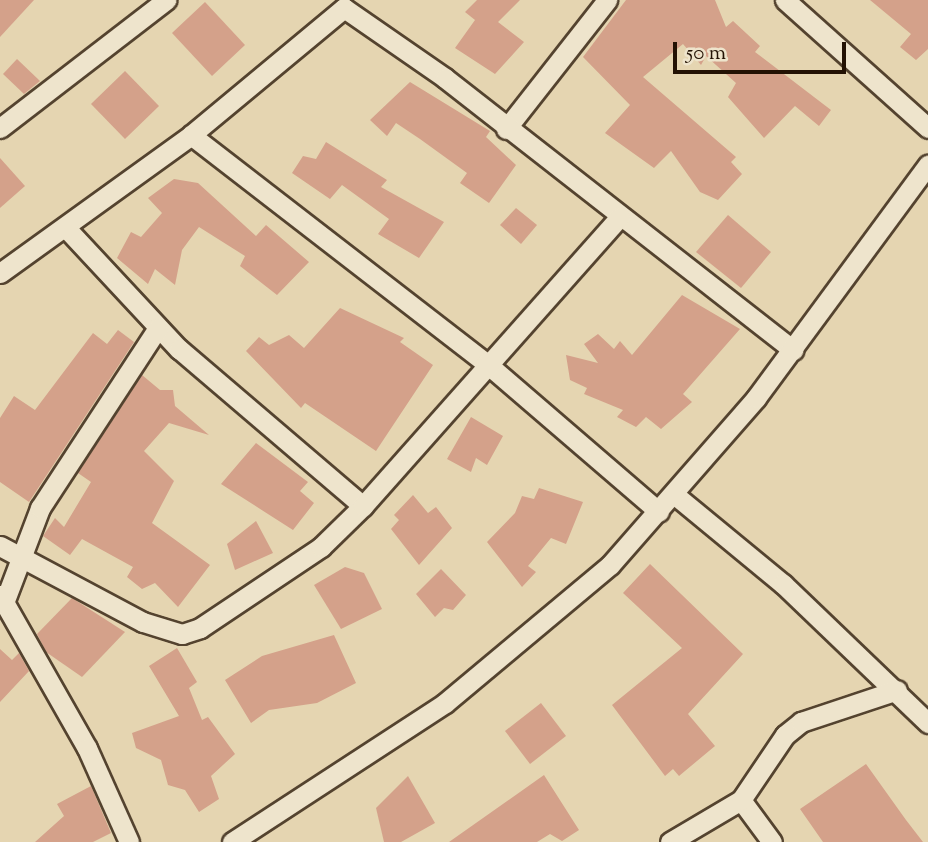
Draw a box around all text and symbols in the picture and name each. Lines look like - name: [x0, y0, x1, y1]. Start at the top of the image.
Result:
- scale bar: [676, 28, 849, 72]
- text: 50 m: [686, 39, 726, 69]

